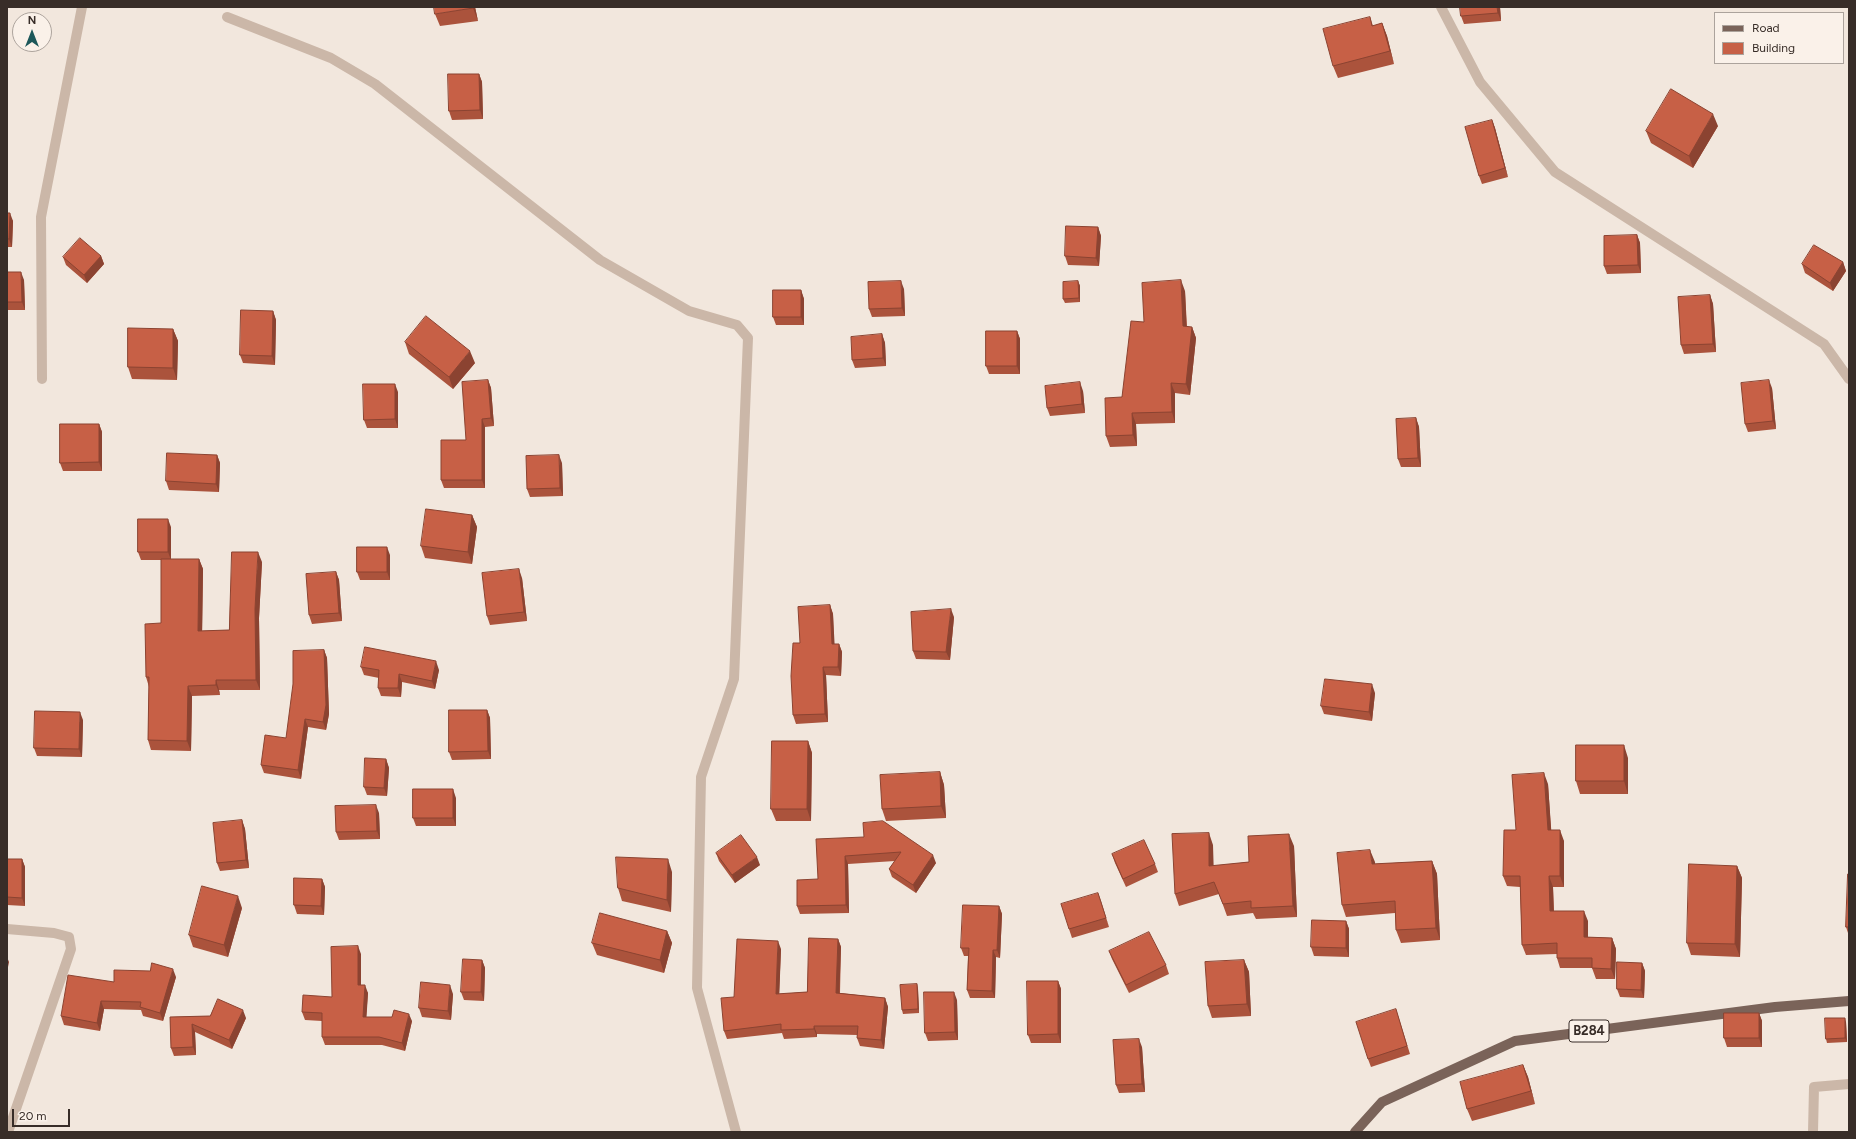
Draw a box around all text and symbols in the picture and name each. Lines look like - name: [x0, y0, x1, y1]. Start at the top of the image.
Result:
- north arrow: [12, 12, 52, 52]
- legend: [1714, 12, 1844, 64]
- text: N: [28, 14, 36, 27]
- text: Road: [1752, 21, 1780, 35]
- text: Building: [1752, 41, 1795, 55]
- road number: B284: [1569, 1020, 1609, 1042]
- scale bar: [14, 1101, 72, 1127]
- text: 20 m: [19, 1109, 47, 1123]

